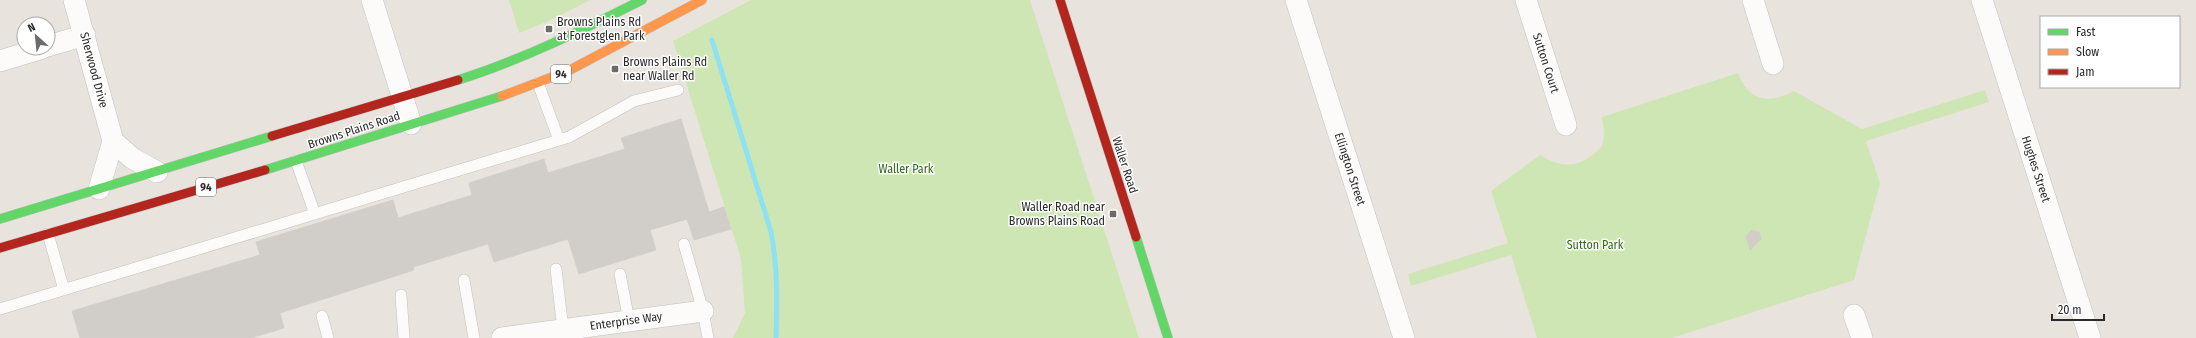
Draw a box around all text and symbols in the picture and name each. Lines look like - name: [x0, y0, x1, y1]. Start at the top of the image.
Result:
- place label: Browns Plains Rd at Forestglen Park: [557, 15, 645, 43]
- north arrow: [16, 16, 56, 56]
- legend: [2040, 16, 2180, 88]
- text: N: [26, 20, 38, 35]
- marker: Browns Plains Rd at Forestglen Park: [544, 24, 554, 34]
- text: Fast: [2076, 25, 2095, 39]
- street label: Sherwood Drive: [77, 31, 111, 109]
- street label: Sutton Court: [1530, 31, 1562, 95]
- text: Slow: [2076, 45, 2099, 59]
- place label: Browns Plains Rd near Waller Rd: [623, 55, 707, 83]
- marker: Browns Plains Rd near Waller Rd: [610, 64, 620, 74]
- road number: 94: [551, 65, 571, 83]
- text: Jam: [2076, 65, 2094, 79]
- street label: Browns Plains Road: [306, 108, 402, 152]
- street label: Ellington Street: [1332, 131, 1368, 207]
- street label: Hughes Street: [2019, 134, 2053, 204]
- street label: Waller Road: [1109, 135, 1141, 195]
- park label: Waller Park: [879, 162, 934, 176]
- road number: 94: [196, 178, 216, 196]
- place label: Waller Road near Browns Plains Road: [1009, 200, 1106, 228]
- marker: Waller Road near Browns Plains Road: [1108, 209, 1118, 219]
- park label: Sutton Park: [1567, 238, 1624, 252]
- scale bar: [2052, 296, 2104, 322]
- text: 20 m: [2058, 303, 2082, 317]
- street label: Enterprise Way: [589, 309, 664, 333]

